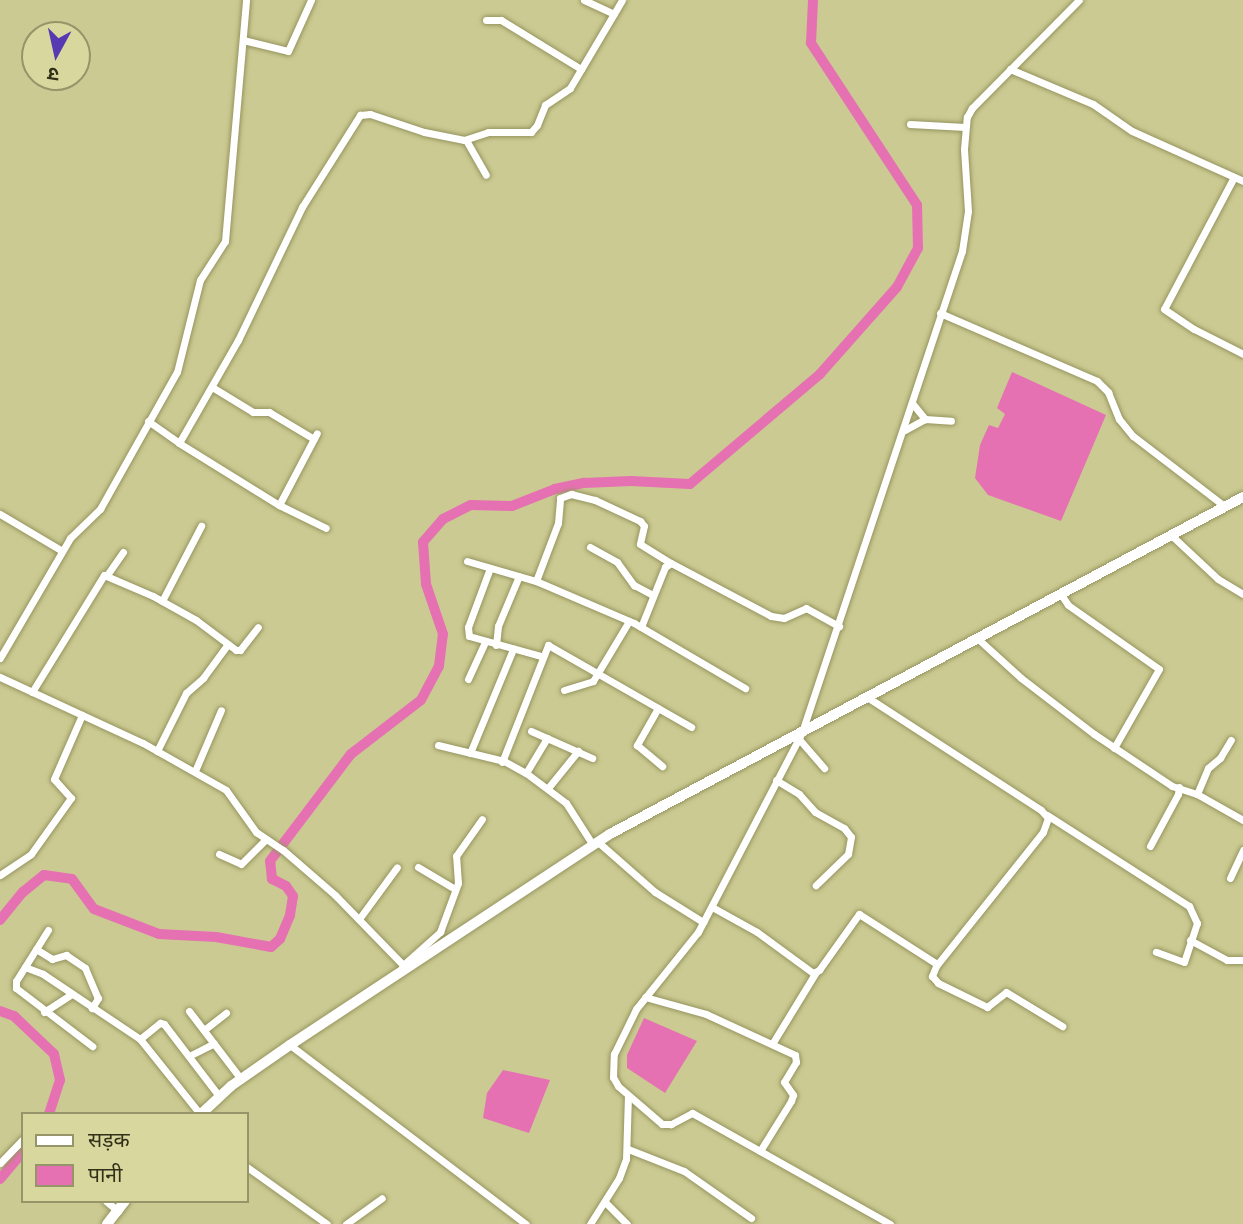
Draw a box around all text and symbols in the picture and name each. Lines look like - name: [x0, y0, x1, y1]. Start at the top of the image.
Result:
- north arrow: [21, 21, 91, 91]
- text: उ: [46, 63, 60, 87]
- legend: [21, 1112, 248, 1203]
- text: सड़क: [88, 1126, 130, 1151]
- text: पानी: [88, 1161, 122, 1186]

